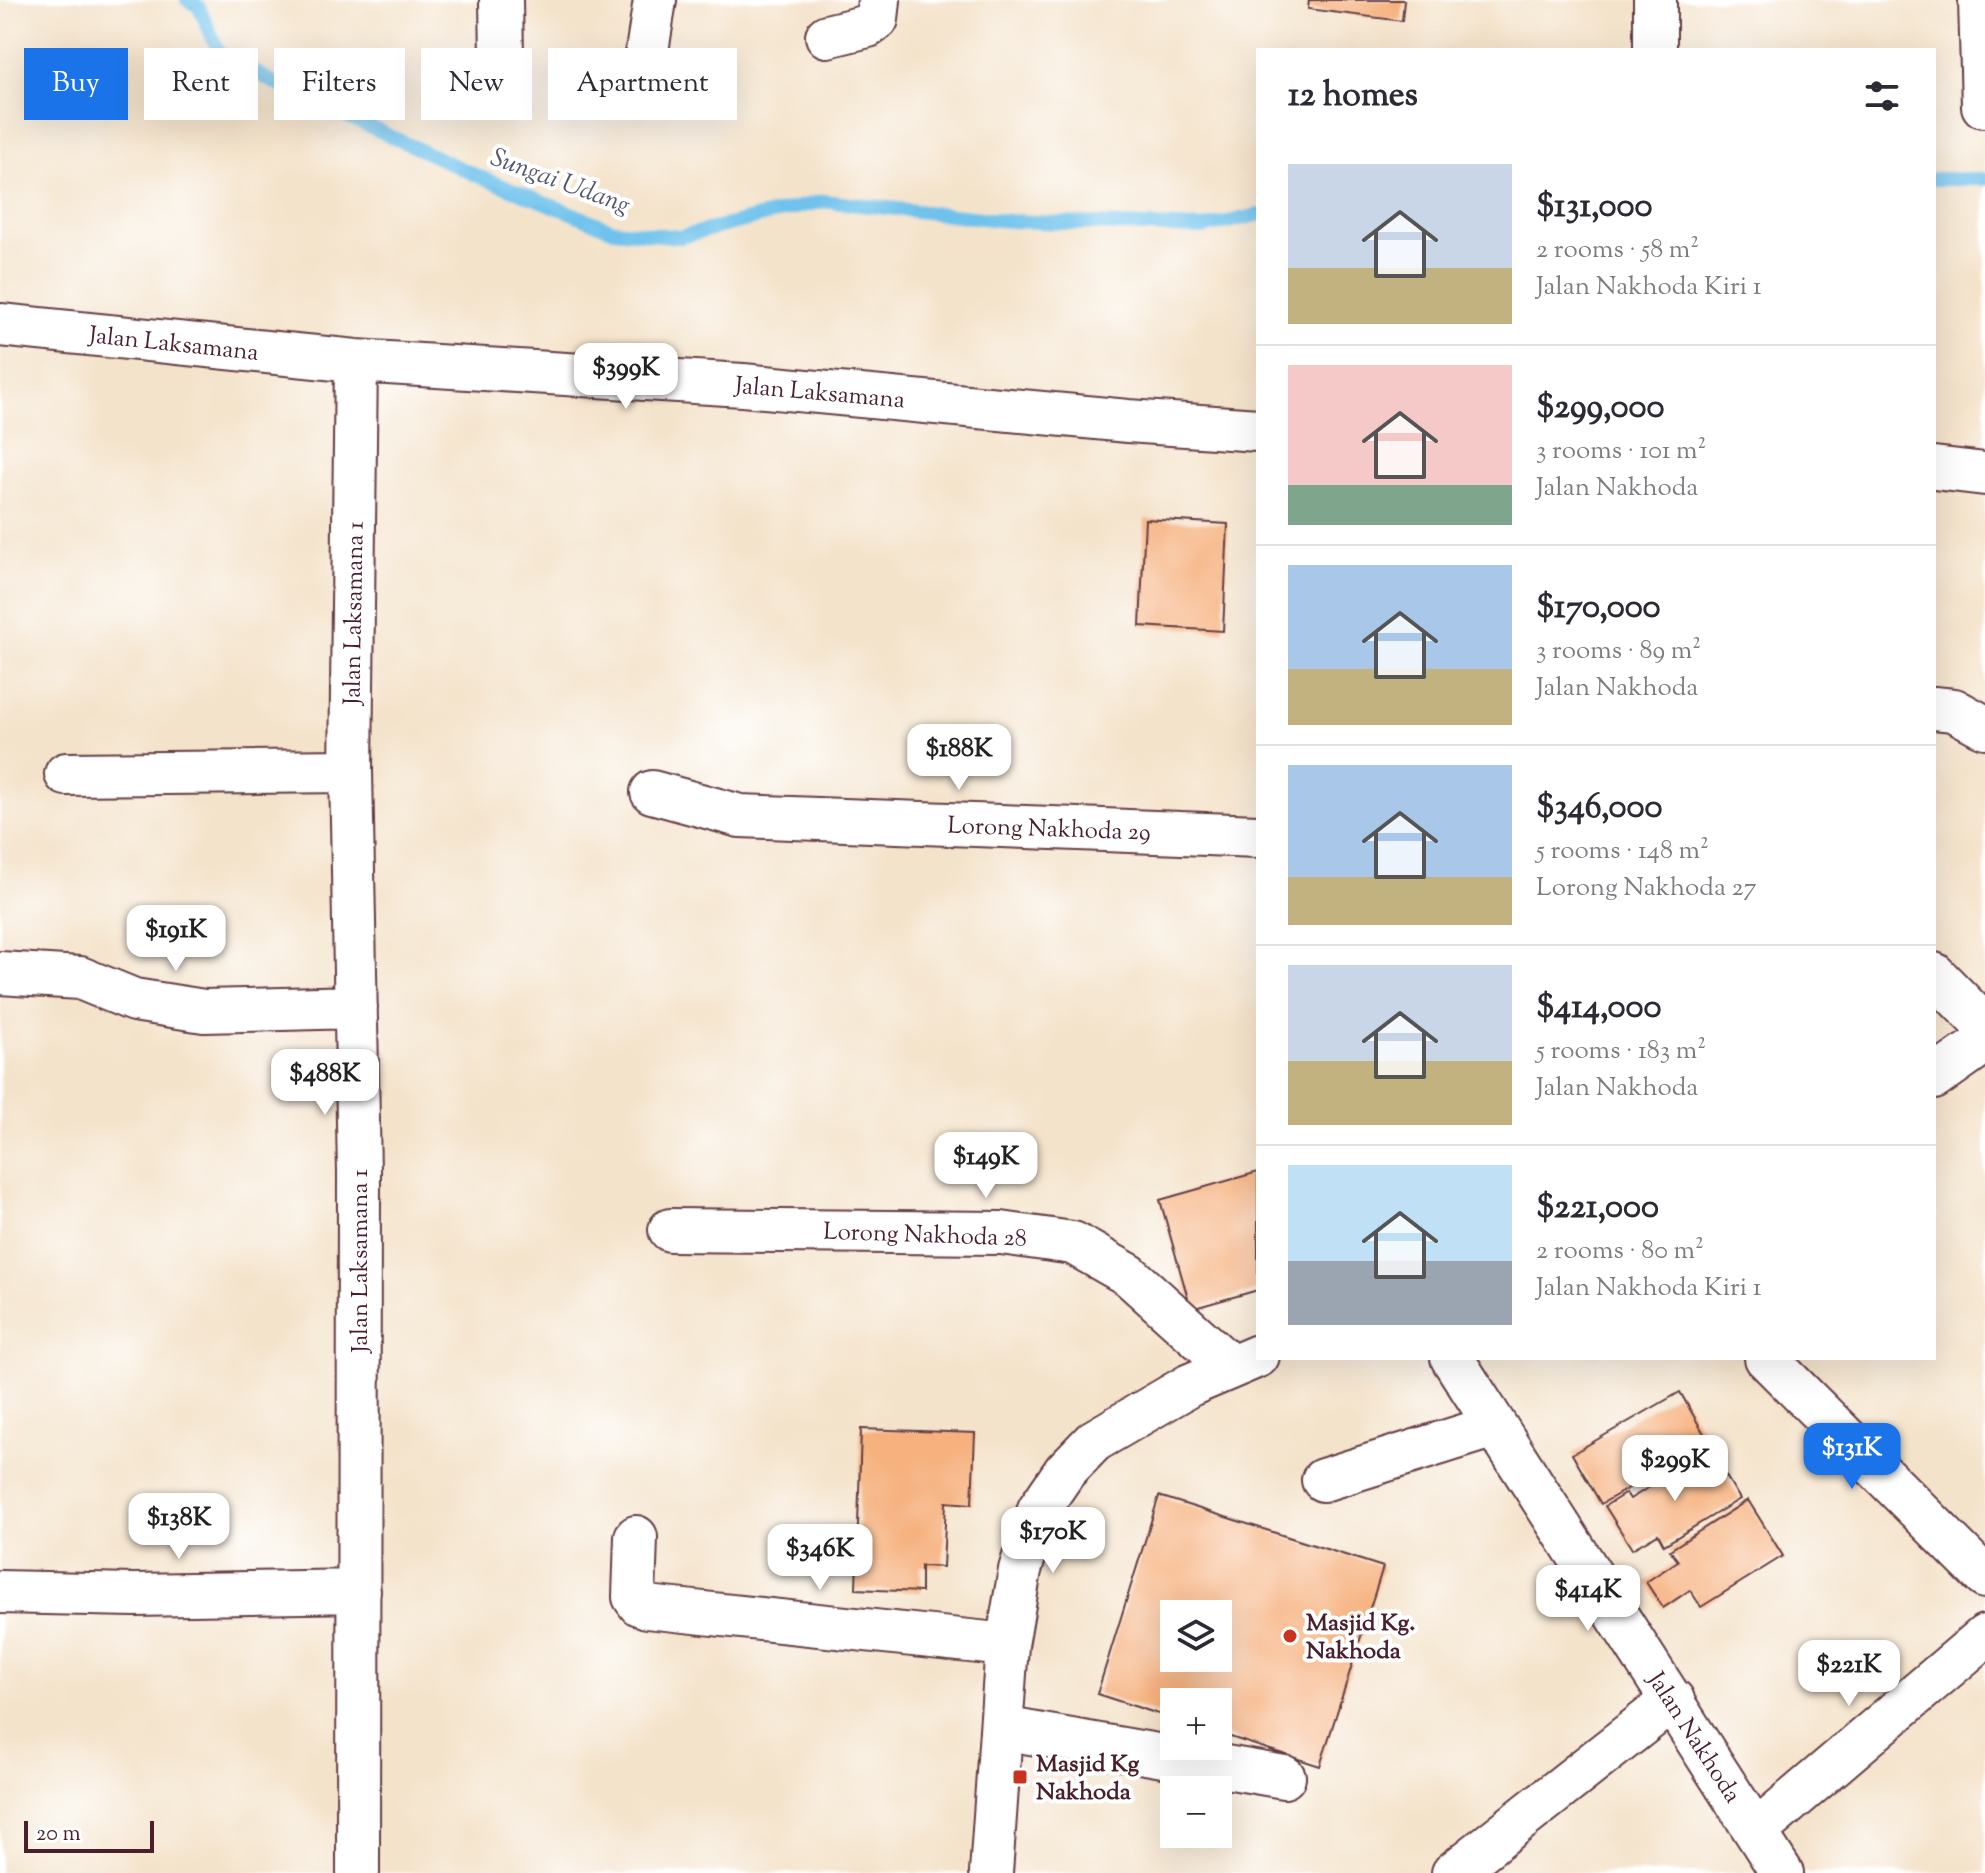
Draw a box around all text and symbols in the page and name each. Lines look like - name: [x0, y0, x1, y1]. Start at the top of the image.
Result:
- chip: Buy: [24, 48, 128, 120]
- chip: Rent: [144, 48, 258, 120]
- chip: Filters: [274, 48, 405, 120]
- chip: New: [421, 48, 532, 120]
- chip: Apartment: [548, 48, 737, 120]
- text: 12 homes: [1288, 72, 1418, 121]
- icon: filters: [1860, 74, 1904, 118]
- water label: Sungai Udang: [485, 140, 635, 225]
- text: $131,000: [1536, 183, 1652, 232]
- icon: home: [1352, 196, 1448, 292]
- text: 2 rooms · 58 m²: [1536, 232, 1699, 269]
- text: Jalan Nakhoda Kiri 1: [1536, 269, 1761, 306]
- street label: Jalan Laksamana: [85, 319, 260, 371]
- pin: $399K: [570, 343, 682, 411]
- text: $399K: [592, 350, 660, 387]
- street label: Jalan Laksamana: [731, 369, 906, 418]
- text: $299,000: [1536, 384, 1665, 433]
- icon: home: [1352, 397, 1448, 493]
- text: 3 rooms · 101 m²: [1536, 433, 1706, 470]
- text: Jalan Nakhoda: [1536, 470, 1698, 507]
- street label: Jalan Laksamana 1: [336, 521, 374, 707]
- text: $170,000: [1536, 584, 1661, 633]
- icon: home: [1352, 597, 1448, 693]
- text: 3 rooms · 89 m²: [1536, 633, 1701, 670]
- text: Jalan Nakhoda: [1536, 670, 1698, 707]
- pin: $188K: [903, 724, 1015, 792]
- text: $188K: [925, 731, 993, 768]
- text: $346,000: [1536, 784, 1662, 833]
- icon: home: [1352, 797, 1448, 893]
- street label: Lorong Nakhoda 29: [947, 809, 1151, 851]
- text: 5 rooms · 148 m²: [1536, 833, 1709, 870]
- text: Lorong Nakhoda 27: [1536, 870, 1757, 907]
- pin: $191K: [120, 905, 232, 973]
- text: $191K: [145, 912, 207, 949]
- text: $414,000: [1536, 984, 1661, 1033]
- icon: home: [1352, 997, 1448, 1093]
- text: 5 rooms · 183 m²: [1536, 1033, 1706, 1070]
- pin: $488K: [269, 1049, 381, 1117]
- text: $488K: [289, 1056, 361, 1093]
- text: Jalan Nakhoda: [1536, 1070, 1698, 1107]
- pin: $149K: [930, 1132, 1042, 1200]
- text: $149K: [952, 1139, 1020, 1176]
- street label: Jalan Laksamana 1: [344, 1169, 378, 1355]
- text: $221,000: [1536, 1184, 1659, 1233]
- icon: home: [1352, 1197, 1448, 1293]
- street label: Lorong Nakhoda 28: [823, 1215, 1027, 1257]
- text: 2 rooms · 80 m²: [1536, 1233, 1704, 1270]
- text: Jalan Nakhoda Kiri 1: [1536, 1270, 1761, 1307]
- pin: $131K: [1796, 1423, 1908, 1491]
- text: $131K: [1822, 1430, 1882, 1467]
- pin: $299K: [1619, 1435, 1731, 1503]
- text: $299K: [1640, 1442, 1710, 1479]
- pin: $138K: [123, 1493, 235, 1561]
- text: $138K: [146, 1500, 212, 1537]
- pin: $170K: [997, 1507, 1109, 1575]
- text: $170K: [1019, 1514, 1087, 1551]
- pin: $346K: [764, 1524, 876, 1592]
- text: $346K: [786, 1531, 854, 1568]
- pin: $414K: [1532, 1565, 1644, 1633]
- text: $414K: [1554, 1572, 1622, 1609]
- map controls: [1160, 1600, 1232, 1848]
- button: layers: [1160, 1600, 1232, 1672]
- place label: Masjid Kg. Nakhoda: [1306, 1607, 1415, 1669]
- marker: Masjid Kg. Nakhoda: [1281, 1627, 1299, 1645]
- pin: $221K: [1793, 1640, 1905, 1708]
- text: $221K: [1816, 1647, 1882, 1684]
- street label: Jalan Nakhoda: [1637, 1664, 1748, 1810]
- button: +: [1160, 1688, 1232, 1760]
- place label: Masjid Kg Nakhoda: [1036, 1748, 1140, 1810]
- marker: Masjid Kg Nakhoda: [1011, 1768, 1029, 1786]
- button: −: [1160, 1776, 1232, 1848]
- scale bar: [24, 1817, 154, 1853]
- text: 20 m: [36, 1819, 81, 1851]

